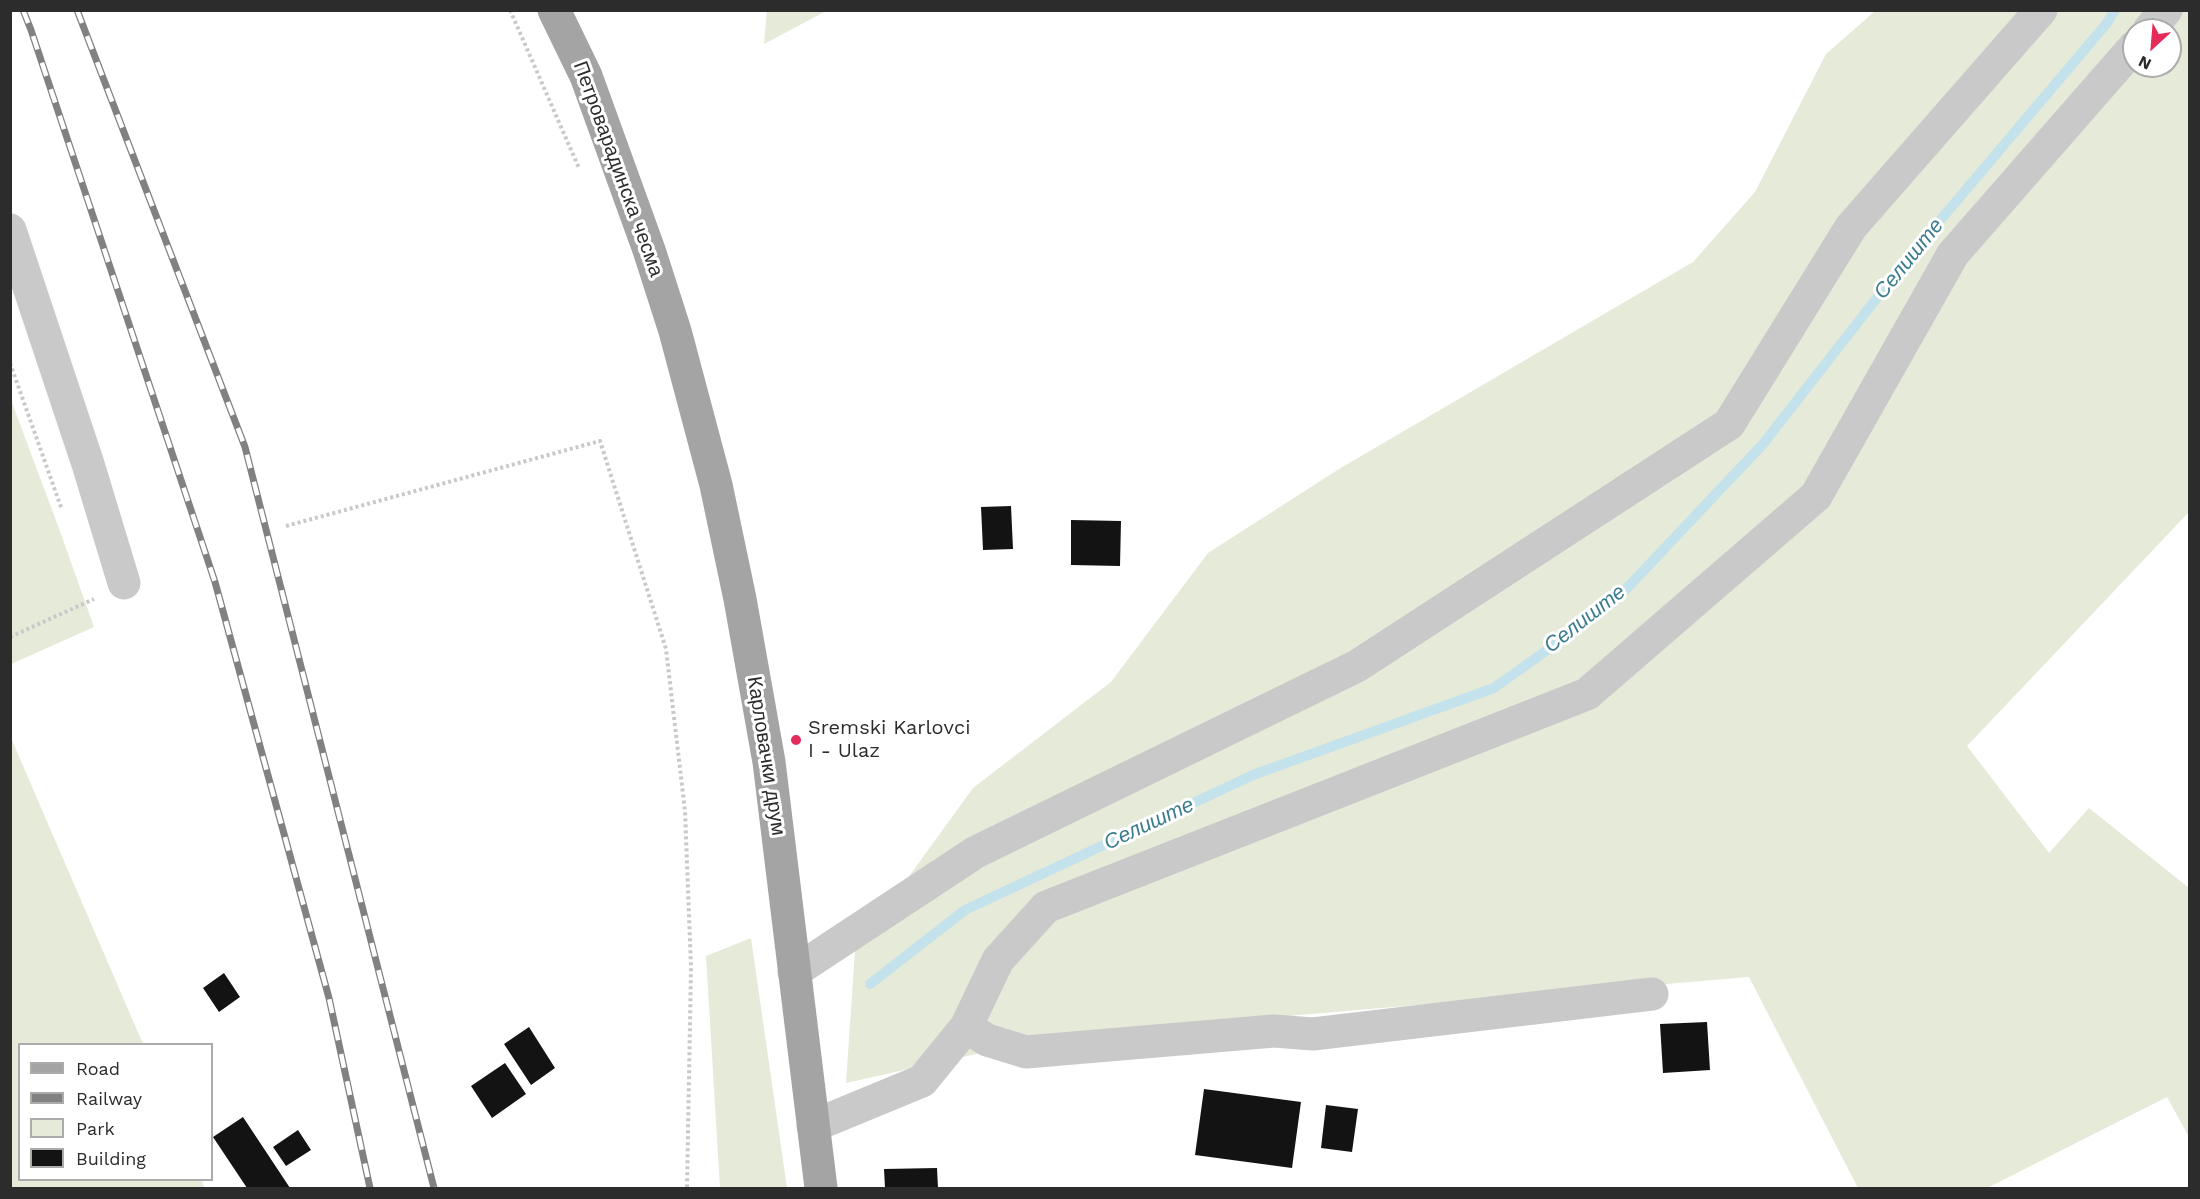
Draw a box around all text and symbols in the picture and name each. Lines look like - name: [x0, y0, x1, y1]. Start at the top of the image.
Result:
- north arrow: [2122, 18, 2182, 78]
- text: N: [2135, 52, 2154, 74]
- street label: Петроварадинска чесма: [568, 58, 668, 280]
- water label: Селиште: [1869, 214, 1949, 304]
- water label: Селиште: [1539, 579, 1631, 659]
- street label: Карловачки друм: [742, 675, 790, 837]
- place label: Sremski Karlovci I - Ulaz: [808, 716, 971, 763]
- marker: Sremski Karlovci I - Ulaz: [789, 733, 803, 747]
- water label: Селиште: [1100, 792, 1198, 856]
- legend: [18, 1043, 213, 1181]
- text: Road: [76, 1058, 120, 1079]
- text: Railway: [76, 1088, 142, 1109]
- text: Park: [76, 1118, 115, 1139]
- text: Building: [76, 1148, 146, 1169]

